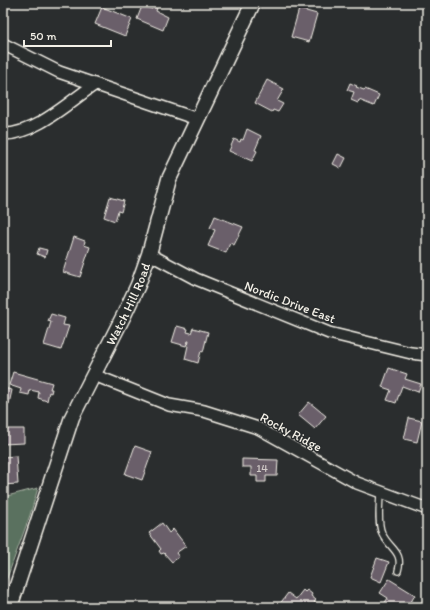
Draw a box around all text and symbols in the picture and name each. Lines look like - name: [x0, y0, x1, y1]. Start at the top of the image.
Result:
- scale bar: [24, 22, 111, 48]
- text: 50 m: [30, 29, 56, 43]
- street label: Watch Hill Road: [102, 261, 153, 348]
- street label: Nordic Drive East: [242, 278, 338, 326]
- street label: Rocky Ridge: [258, 409, 324, 455]
- house number: 14: [256, 462, 268, 475]

